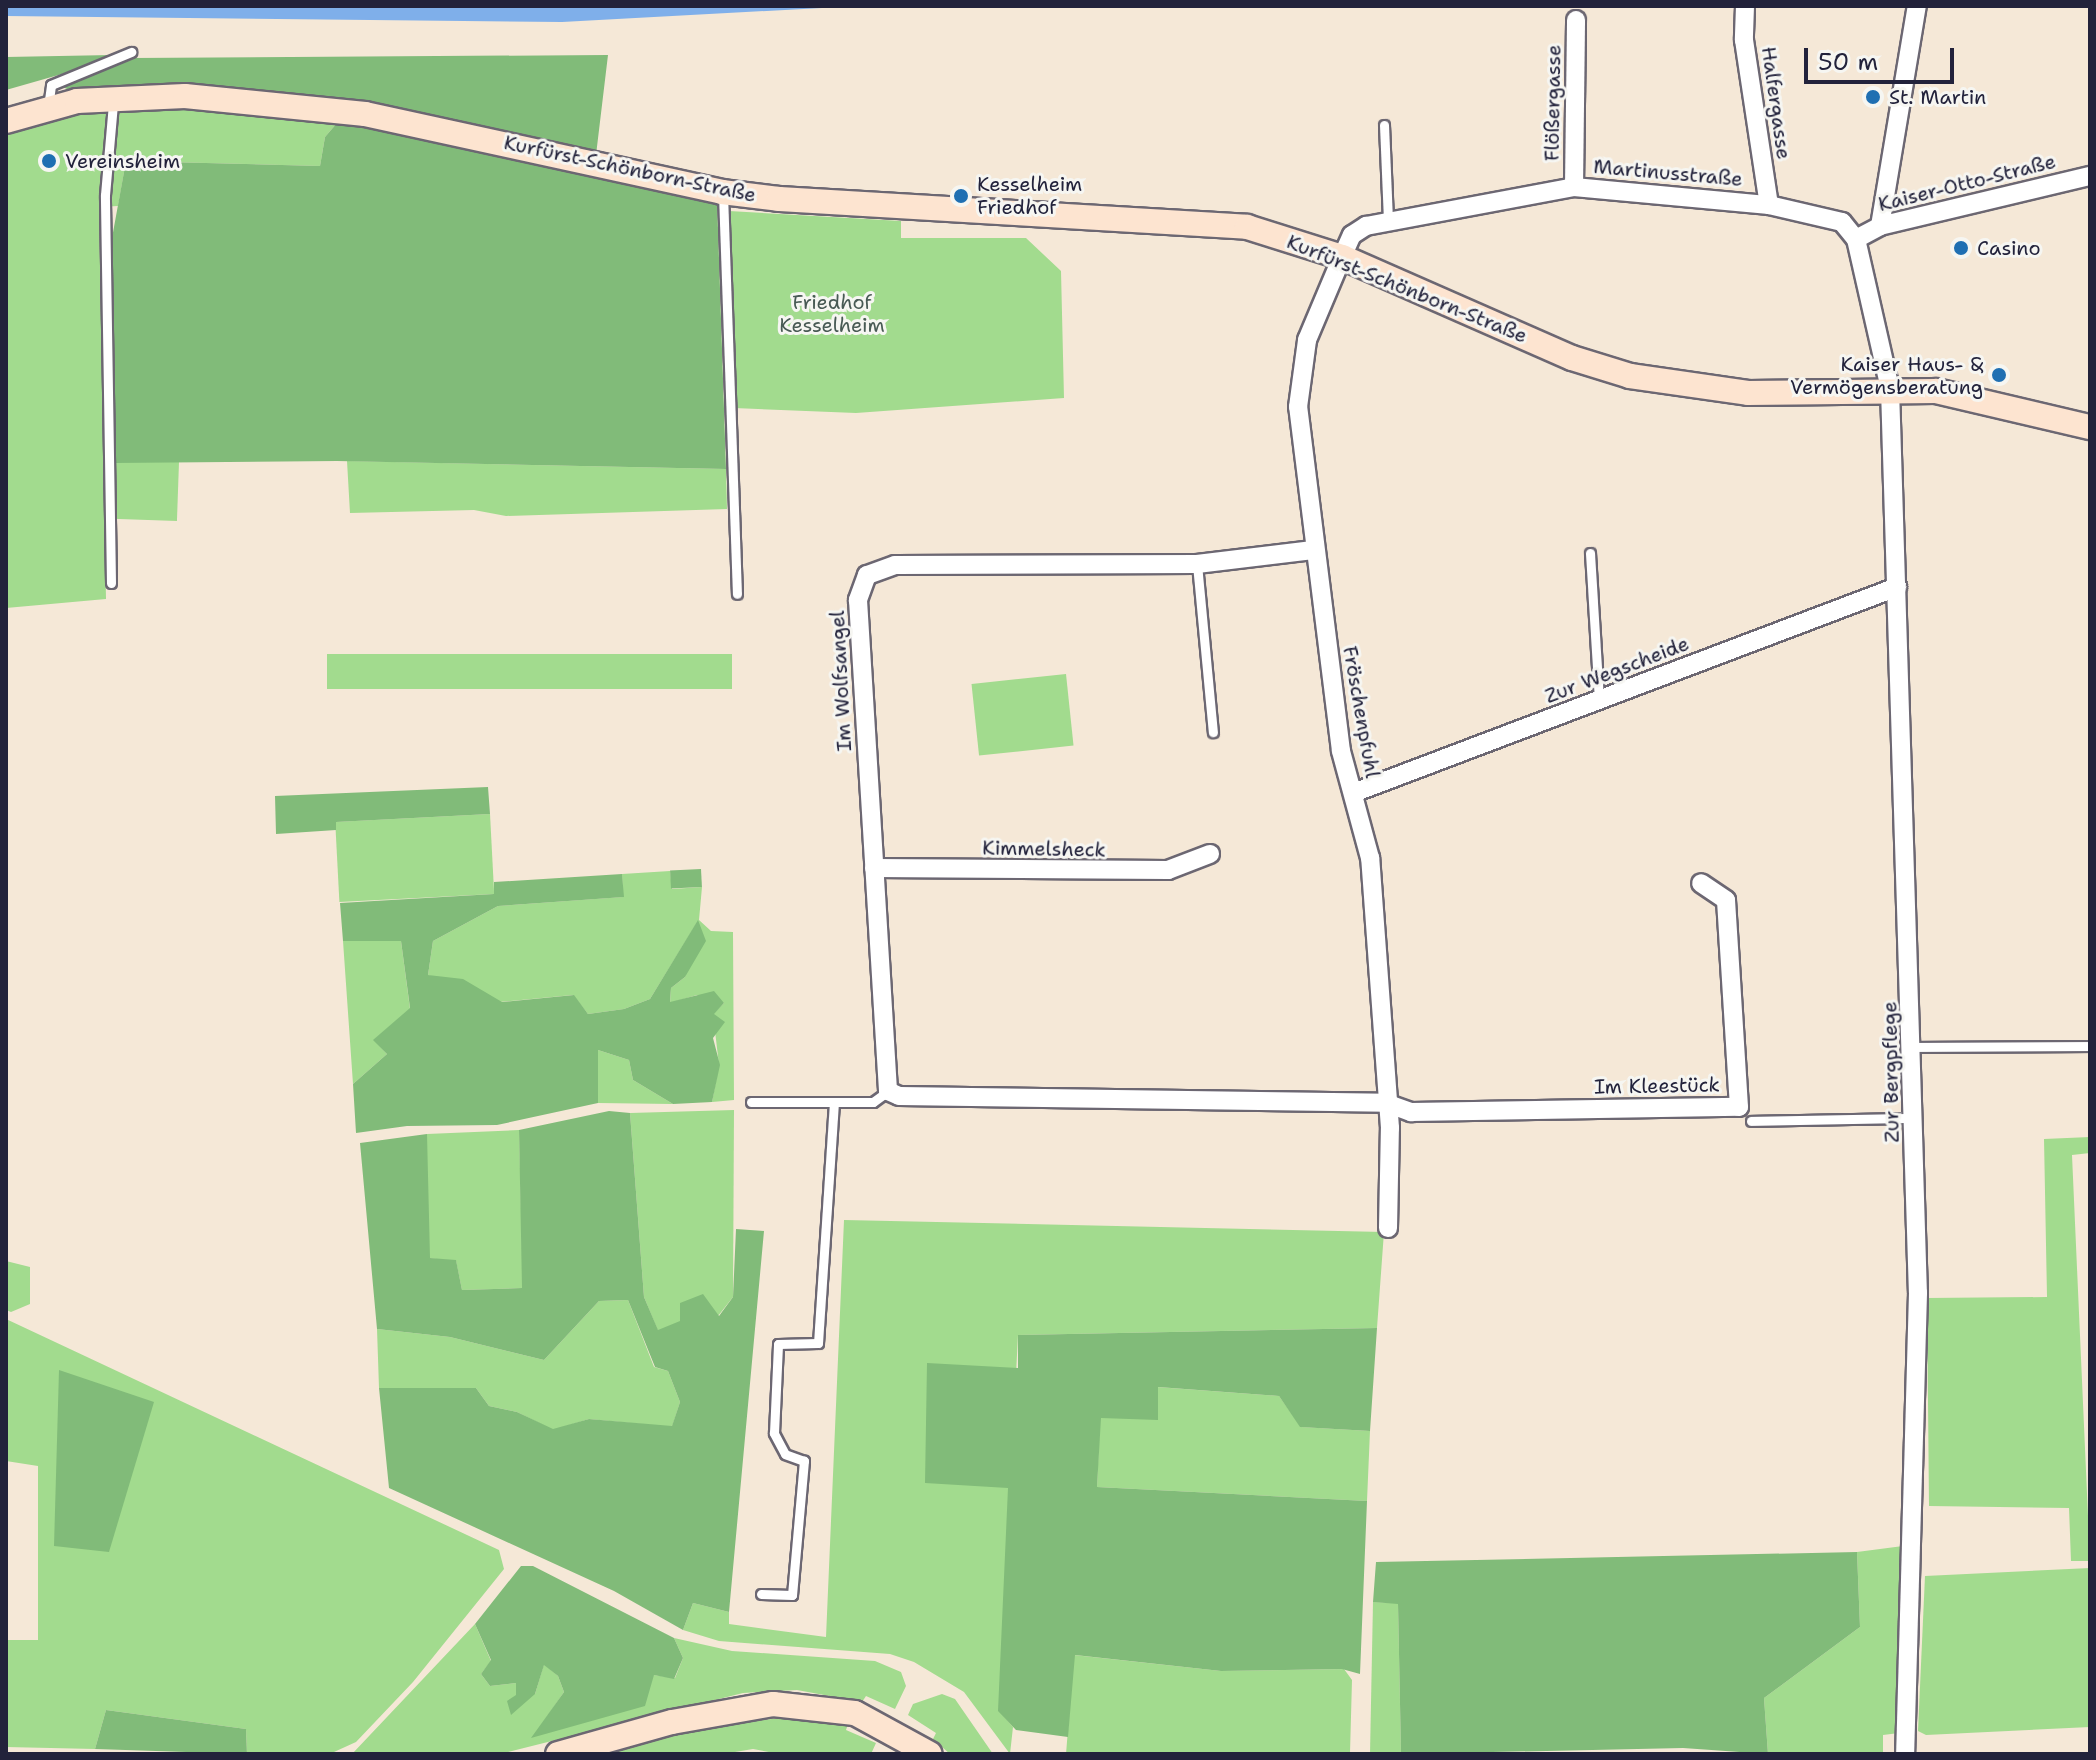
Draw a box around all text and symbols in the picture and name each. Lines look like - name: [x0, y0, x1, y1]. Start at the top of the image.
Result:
- scale bar: [1808, 32, 1958, 82]
- street label: Flößergasse: [1540, 45, 1566, 161]
- street label: Halfergasse: [1756, 45, 1796, 161]
- text: 50 m: [1818, 46, 1878, 78]
- place label: St. Martin: [1889, 85, 1986, 109]
- marker: St. Martin: [1864, 88, 1882, 106]
- street label: Kurfürst-Schönborn-Straße: [502, 131, 758, 207]
- place label: Vereinsheim: [65, 149, 180, 173]
- street label: Kaiser-Otto-Straße: [1876, 149, 2058, 217]
- marker: Vereinsheim: [40, 152, 58, 170]
- street label: Martinusstraße: [1592, 155, 1744, 191]
- place label: Kesselheim Friedhof: [977, 172, 1082, 219]
- marker: Kesselheim Friedhof: [952, 187, 970, 205]
- street label: Kurfürst-Schönborn-Straße: [1283, 230, 1531, 348]
- place label: Casino: [1977, 236, 2040, 260]
- marker: Casino: [1952, 239, 1970, 257]
- park label: Friedhof Kesselheim: [779, 291, 885, 338]
- place label: Kaiser Haus- & Vermögensberatung: [1790, 352, 1983, 399]
- marker: Kaiser Haus- & Vermögensberatung: [1990, 366, 2008, 384]
- street label: Im Wolfsangel: [825, 610, 857, 752]
- street label: Zur Wegscheide: [1542, 631, 1692, 709]
- street label: Fröschenpfuhl: [1338, 644, 1384, 780]
- street label: Kimmelsheck: [982, 836, 1106, 862]
- street label: Zur Bergpflege: [1878, 1001, 1904, 1143]
- street label: Im Kleestück: [1594, 1073, 1720, 1099]

